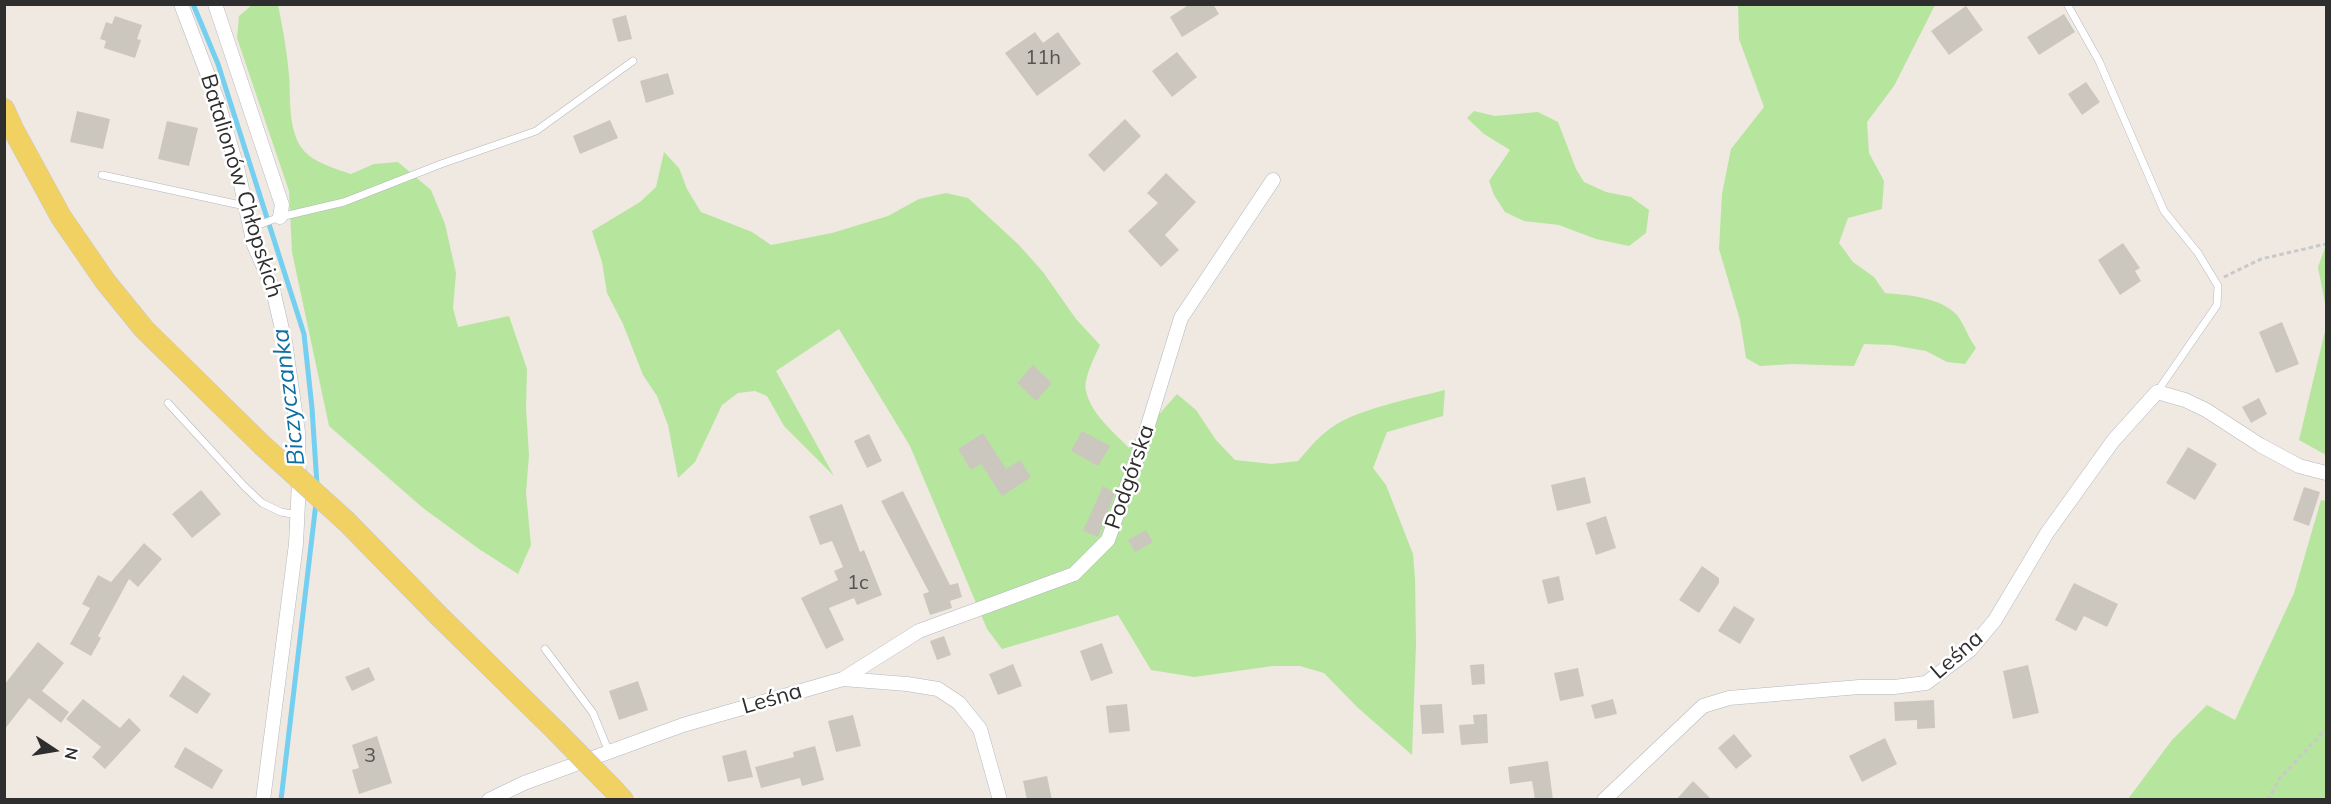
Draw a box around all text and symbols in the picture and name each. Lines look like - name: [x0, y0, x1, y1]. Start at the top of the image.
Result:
- house number: 11h: [1025, 46, 1061, 70]
- street label: Batalionów Chłopskich: [194, 71, 288, 301]
- water label: Biczyczanka: [266, 327, 312, 467]
- street label: Podgórska: [1100, 421, 1160, 533]
- house number: 1c: [847, 571, 869, 595]
- street label: Leśna: [1925, 625, 1989, 685]
- street label: Leśna: [739, 678, 805, 720]
- north arrow: [24, 720, 84, 780]
- house number: 3: [364, 744, 376, 768]
- text: N: [61, 746, 83, 762]

